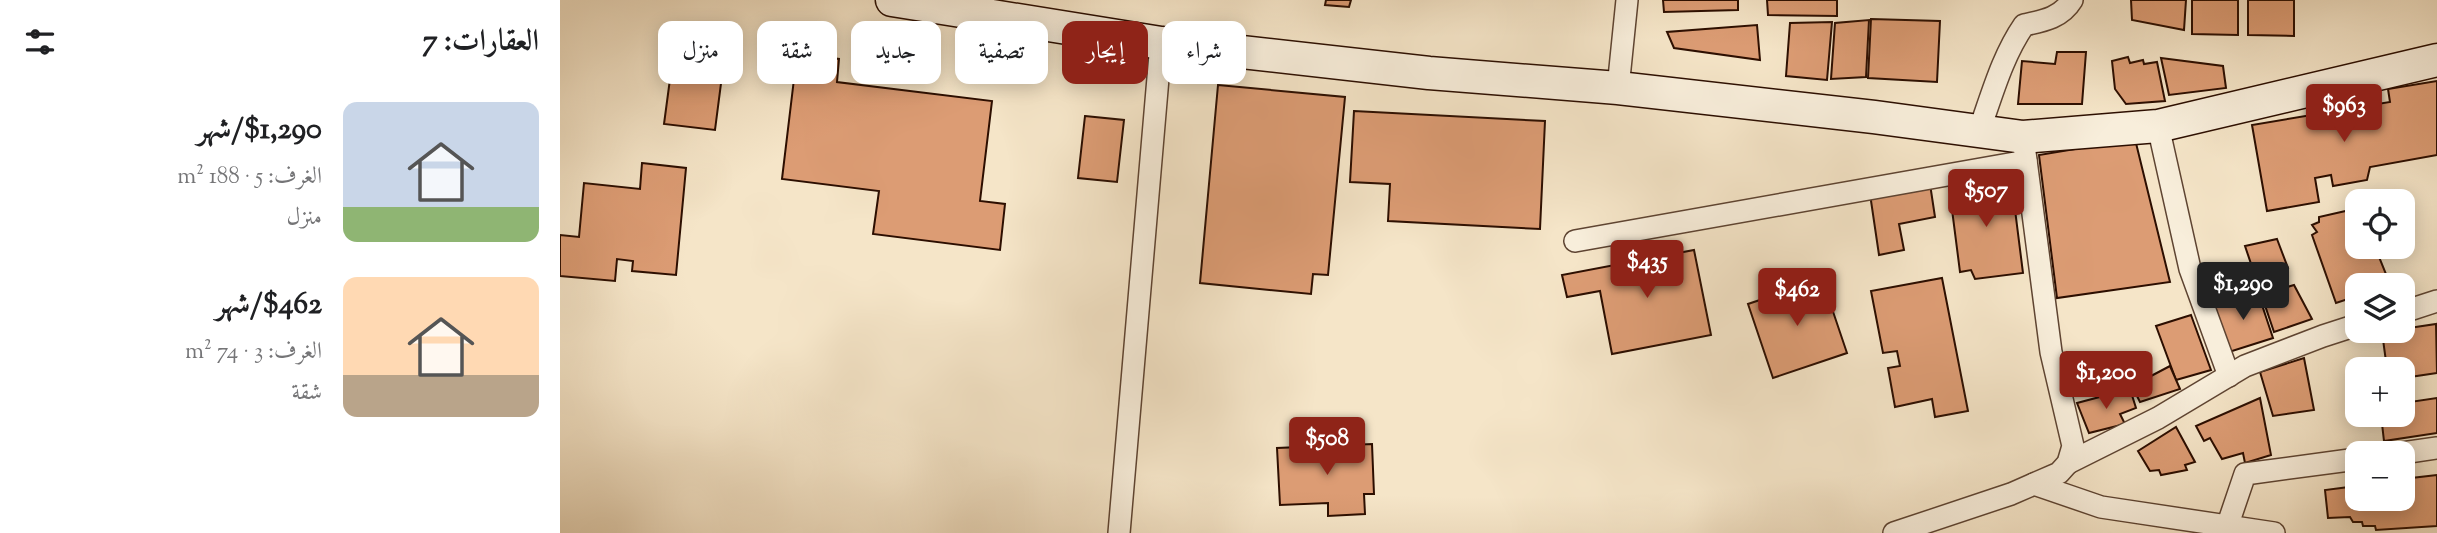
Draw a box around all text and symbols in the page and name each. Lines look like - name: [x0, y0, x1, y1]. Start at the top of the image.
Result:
- text: العقارات: 7: [423, 21, 539, 64]
- chip: منزل: [658, 21, 743, 84]
- chip: شقة: [757, 21, 837, 84]
- chip: جديد: [851, 21, 941, 84]
- chip: تصفية: [955, 21, 1048, 84]
- chip: إيجار: [1062, 21, 1148, 84]
- chip: شراء: [1162, 21, 1246, 84]
- icon: filters: [21, 23, 59, 61]
- pin: $963: [2303, 85, 2385, 144]
- text: $963: [2322, 90, 2366, 123]
- text: $1,290/شهر: [197, 109, 322, 152]
- icon: home: [399, 130, 483, 214]
- text: الغرف: 5 · 188 m²: [177, 161, 322, 194]
- pin: $507: [1945, 170, 2027, 229]
- text: $507: [1964, 175, 2008, 208]
- map controls: [2345, 189, 2415, 511]
- button: locate: [2345, 189, 2415, 259]
- text: منزل: [287, 202, 322, 235]
- pin: $435: [1606, 240, 1688, 300]
- text: $435: [1626, 246, 1668, 279]
- pin: $1,290: [2186, 262, 2300, 322]
- pin: $462: [1756, 268, 1838, 328]
- text: $1,290: [2213, 268, 2273, 301]
- button: layers: [2345, 273, 2415, 343]
- text: $462: [1774, 274, 1820, 307]
- text: $462/شهر: [216, 284, 322, 327]
- icon: home: [399, 305, 483, 389]
- text: الغرف: 3 · 74 m²: [185, 336, 322, 369]
- pin: $1,200: [2049, 352, 2163, 411]
- text: $1,200: [2076, 357, 2136, 390]
- button: +: [2345, 357, 2415, 427]
- text: شقة: [292, 377, 322, 410]
- pin: $508: [1286, 418, 1368, 477]
- text: $508: [1305, 423, 1349, 456]
- button: −: [2345, 441, 2415, 511]

